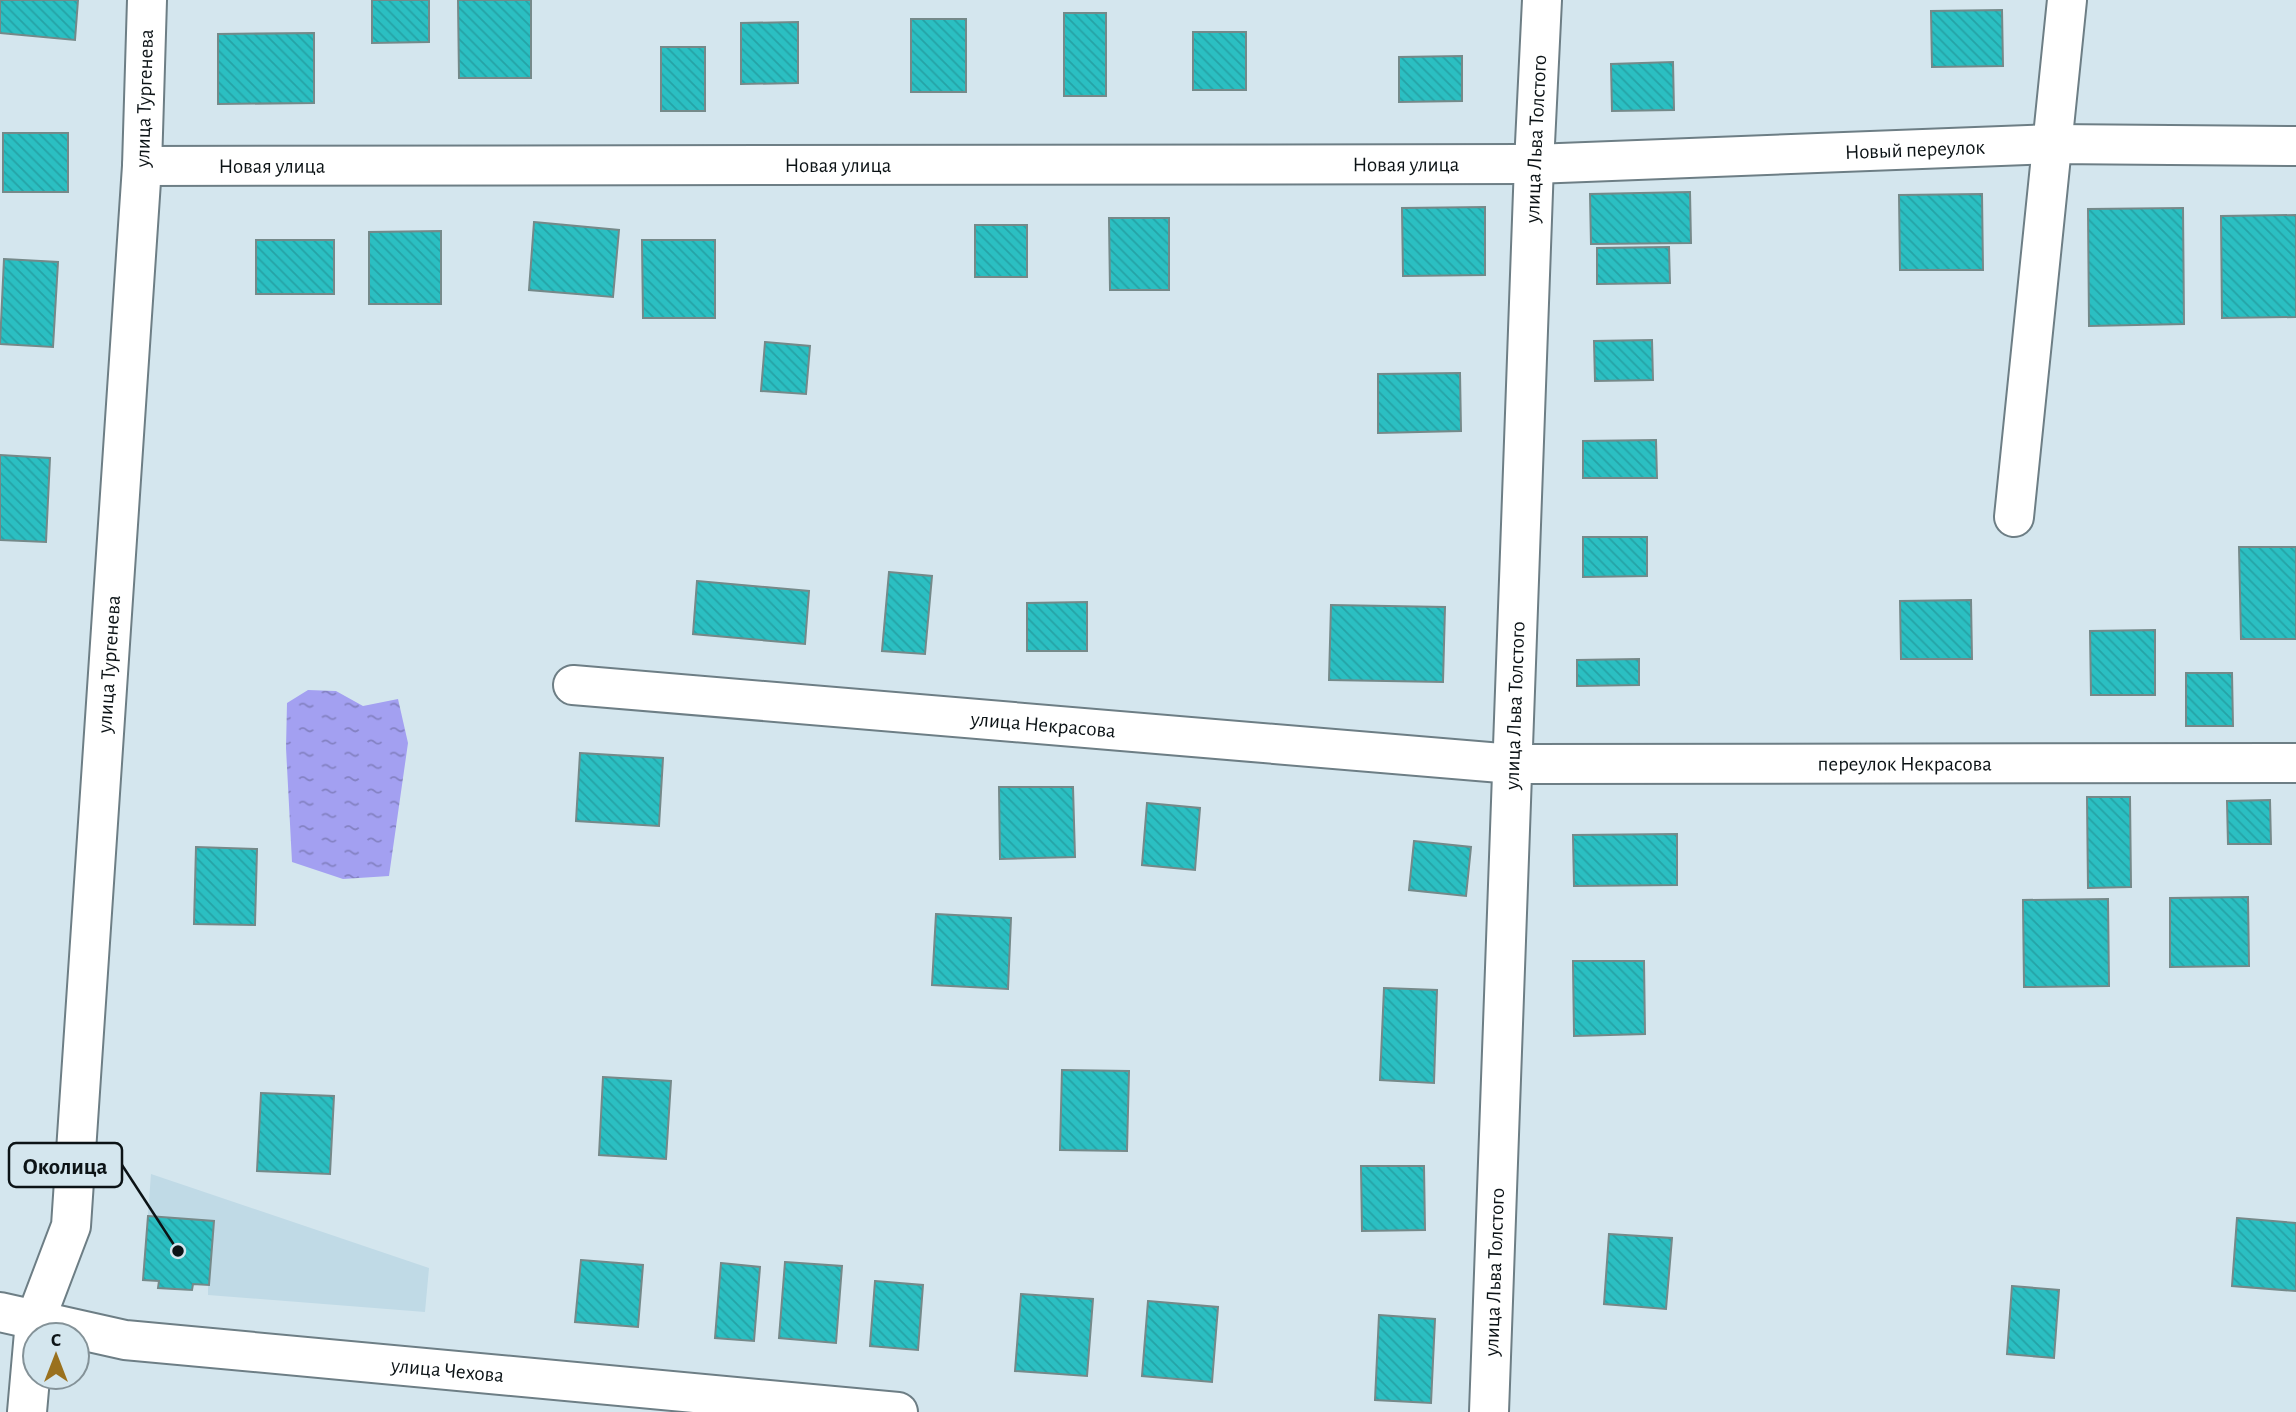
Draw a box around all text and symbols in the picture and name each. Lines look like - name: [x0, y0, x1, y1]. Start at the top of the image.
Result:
- street label: улица Тургенева: [131, 29, 157, 169]
- street label: улица Льва Толстого: [1521, 54, 1550, 224]
- street label: Новый переулок: [1844, 136, 1986, 163]
- street label: Новая улица: [785, 154, 892, 176]
- street label: Новая улица: [1353, 154, 1460, 175]
- street label: Новая улица: [219, 155, 326, 176]
- street label: улица Тургенева: [93, 594, 124, 735]
- street label: улица Льва Толстого: [1501, 621, 1528, 791]
- street label: улица Некрасова: [969, 708, 1117, 741]
- street label: переулок Некрасова: [1818, 753, 1992, 774]
- callout: Околица: [9, 1143, 122, 1187]
- text: Околица: [22, 1156, 108, 1179]
- street label: улица Льва Толстого: [1480, 1188, 1508, 1358]
- north arrow: [21, 1321, 91, 1391]
- text: С: [51, 1331, 61, 1350]
- street label: улица Чехова: [389, 1354, 505, 1386]

